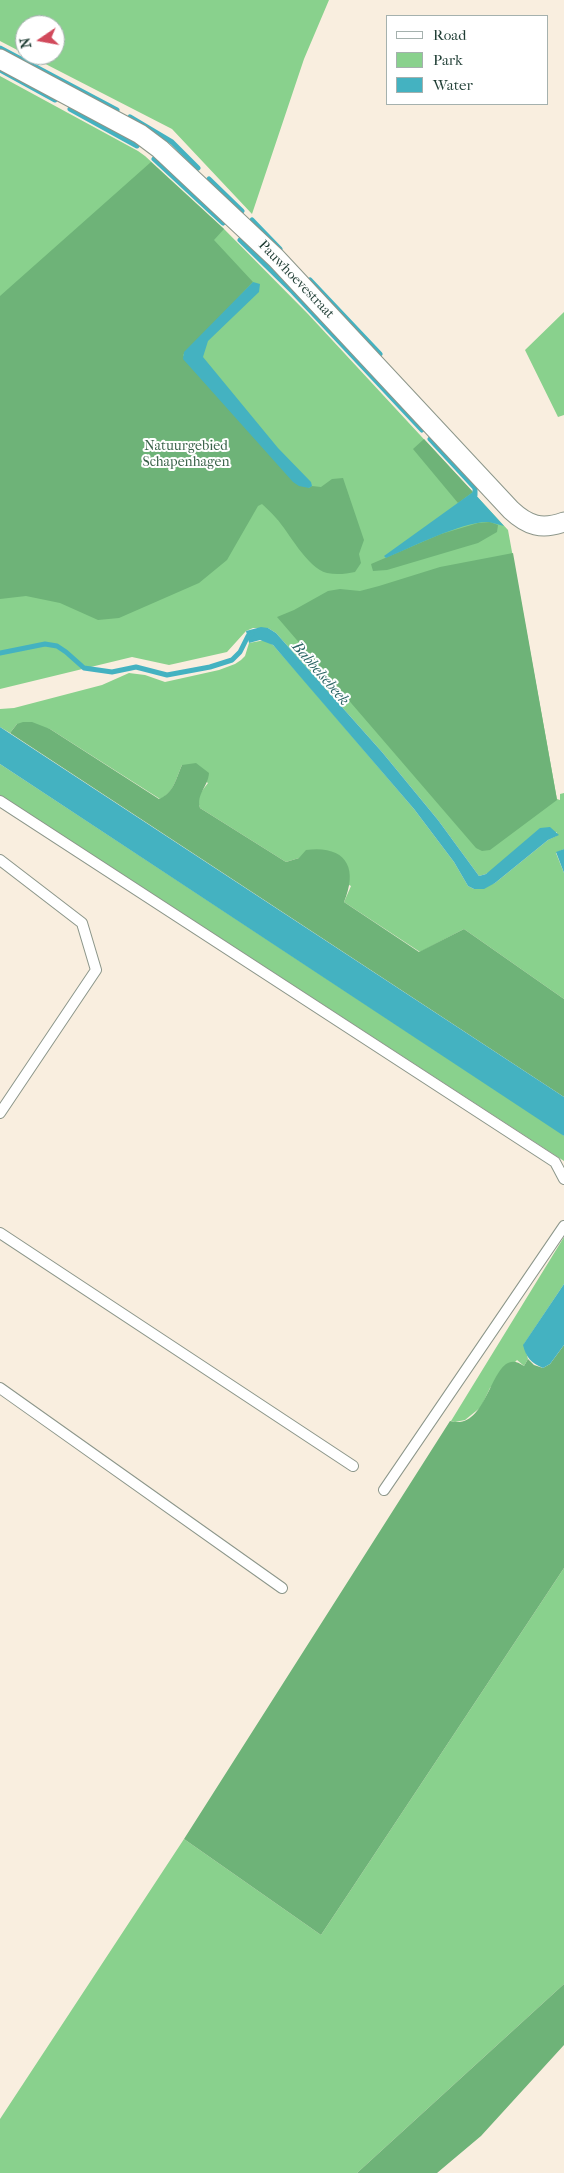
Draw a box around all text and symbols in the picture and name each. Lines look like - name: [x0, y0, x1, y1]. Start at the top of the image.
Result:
- north arrow: [15, 15, 65, 65]
- legend: [386, 15, 549, 105]
- text: Road: [433, 26, 466, 44]
- text: N: [16, 36, 35, 50]
- text: Park: [433, 51, 463, 69]
- text: Water: [433, 76, 473, 94]
- street label: Pauwhoevestraat: [254, 237, 338, 323]
- park label: Natuurgebied Schapenhagen: [142, 439, 230, 472]
- water label: Babbelsebeek: [287, 638, 353, 710]

